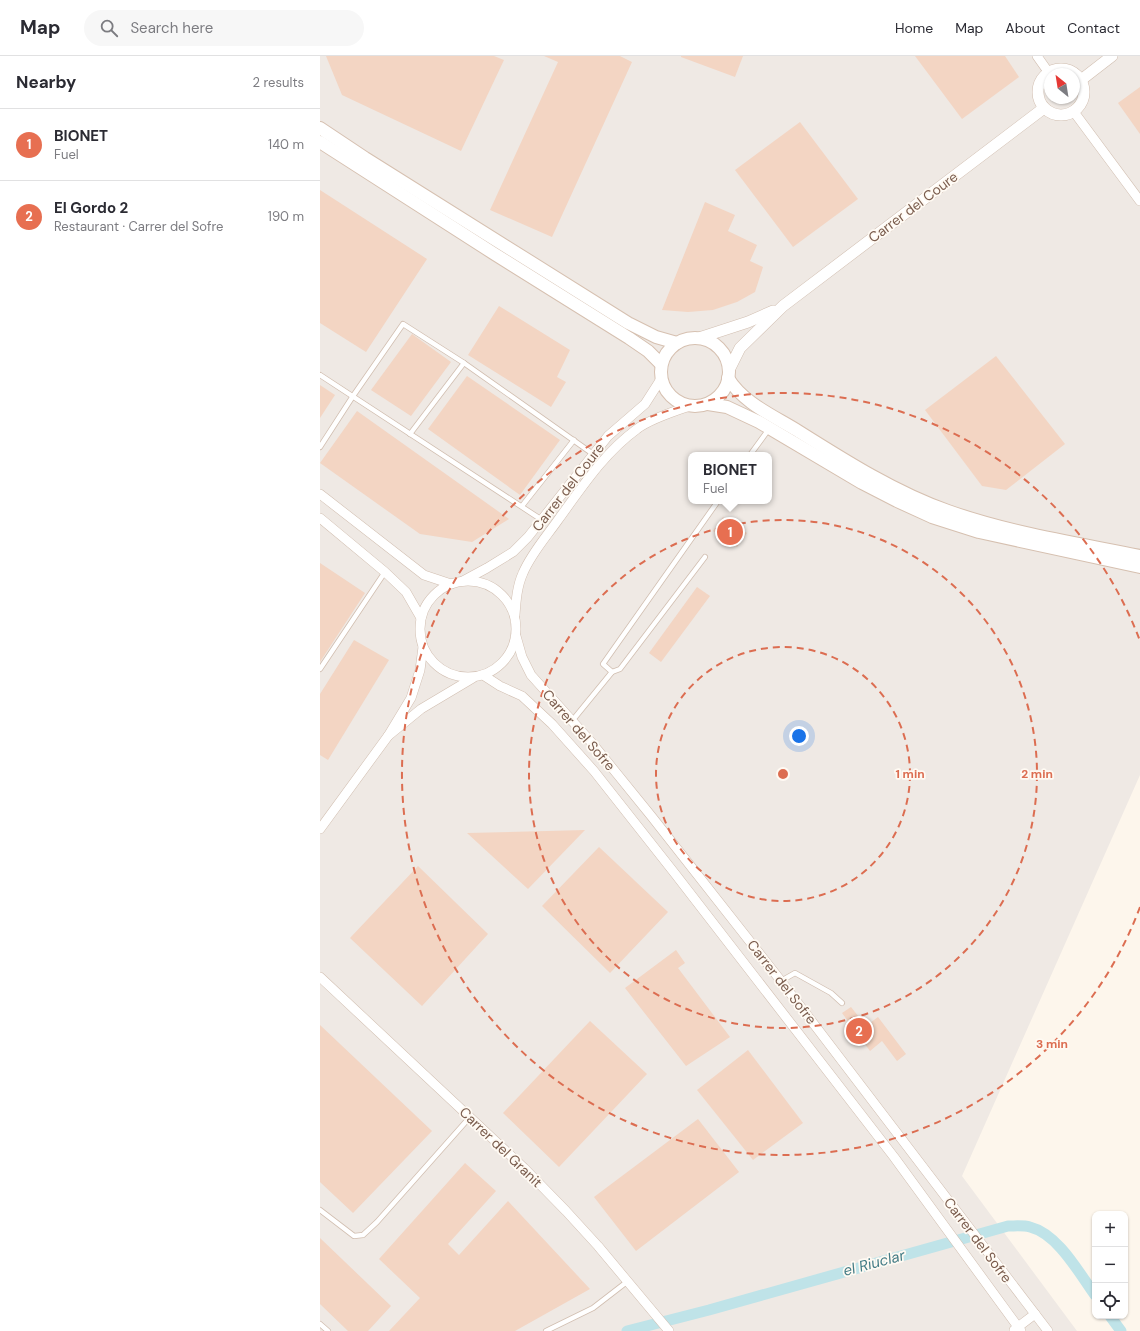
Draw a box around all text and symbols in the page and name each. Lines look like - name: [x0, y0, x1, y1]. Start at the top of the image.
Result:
- search box: [84, 10, 364, 46]
- text: Map: [20, 15, 60, 40]
- icon: search: [98, 17, 120, 39]
- text: Search here: [130, 18, 213, 38]
- text: Home: [895, 19, 933, 37]
- text: Map: [955, 19, 983, 37]
- text: About: [1005, 19, 1045, 37]
- text: Contact: [1067, 19, 1120, 37]
- north arrow: [1044, 68, 1080, 104]
- text: Nearby: [16, 71, 76, 93]
- text: 2 results: [253, 74, 304, 91]
- text: BIONET: [54, 126, 108, 146]
- text: 1: [27, 136, 31, 153]
- text: 140 m: [268, 136, 304, 153]
- text: Fuel: [54, 146, 79, 163]
- street label: Carrer del Coure: [865, 167, 961, 247]
- text: El Gordo 2: [54, 198, 128, 218]
- text: 2: [25, 208, 33, 225]
- text: 190 m: [268, 208, 304, 225]
- text: Restaurant · Carrer del Sofre: [54, 218, 223, 235]
- street label: Carrer del Coure: [528, 439, 608, 535]
- popup: [688, 452, 772, 504]
- text: BIONET: [703, 460, 757, 480]
- text: Fuel: [703, 480, 728, 497]
- pin: 1: [717, 517, 743, 547]
- street label: Carrer del Sofre: [539, 686, 619, 775]
- your location: [789, 726, 809, 746]
- text: 1 min: [895, 766, 925, 782]
- text: 2 min: [1021, 766, 1053, 782]
- centre of rings: [776, 767, 790, 781]
- street label: Carrer del Sofre: [743, 936, 821, 1028]
- pin: 2: [846, 1016, 872, 1046]
- text: 3 min: [1036, 1036, 1068, 1052]
- street label: Carrer del Granit: [456, 1103, 546, 1191]
- street label: Carrer del Sofre: [940, 1194, 1016, 1286]
- map controls: [1092, 1211, 1128, 1319]
- button: +: [1092, 1211, 1128, 1247]
- water label: el Riuclar: [841, 1245, 907, 1281]
- button: −: [1092, 1247, 1128, 1283]
- button: locate: [1092, 1283, 1128, 1319]

